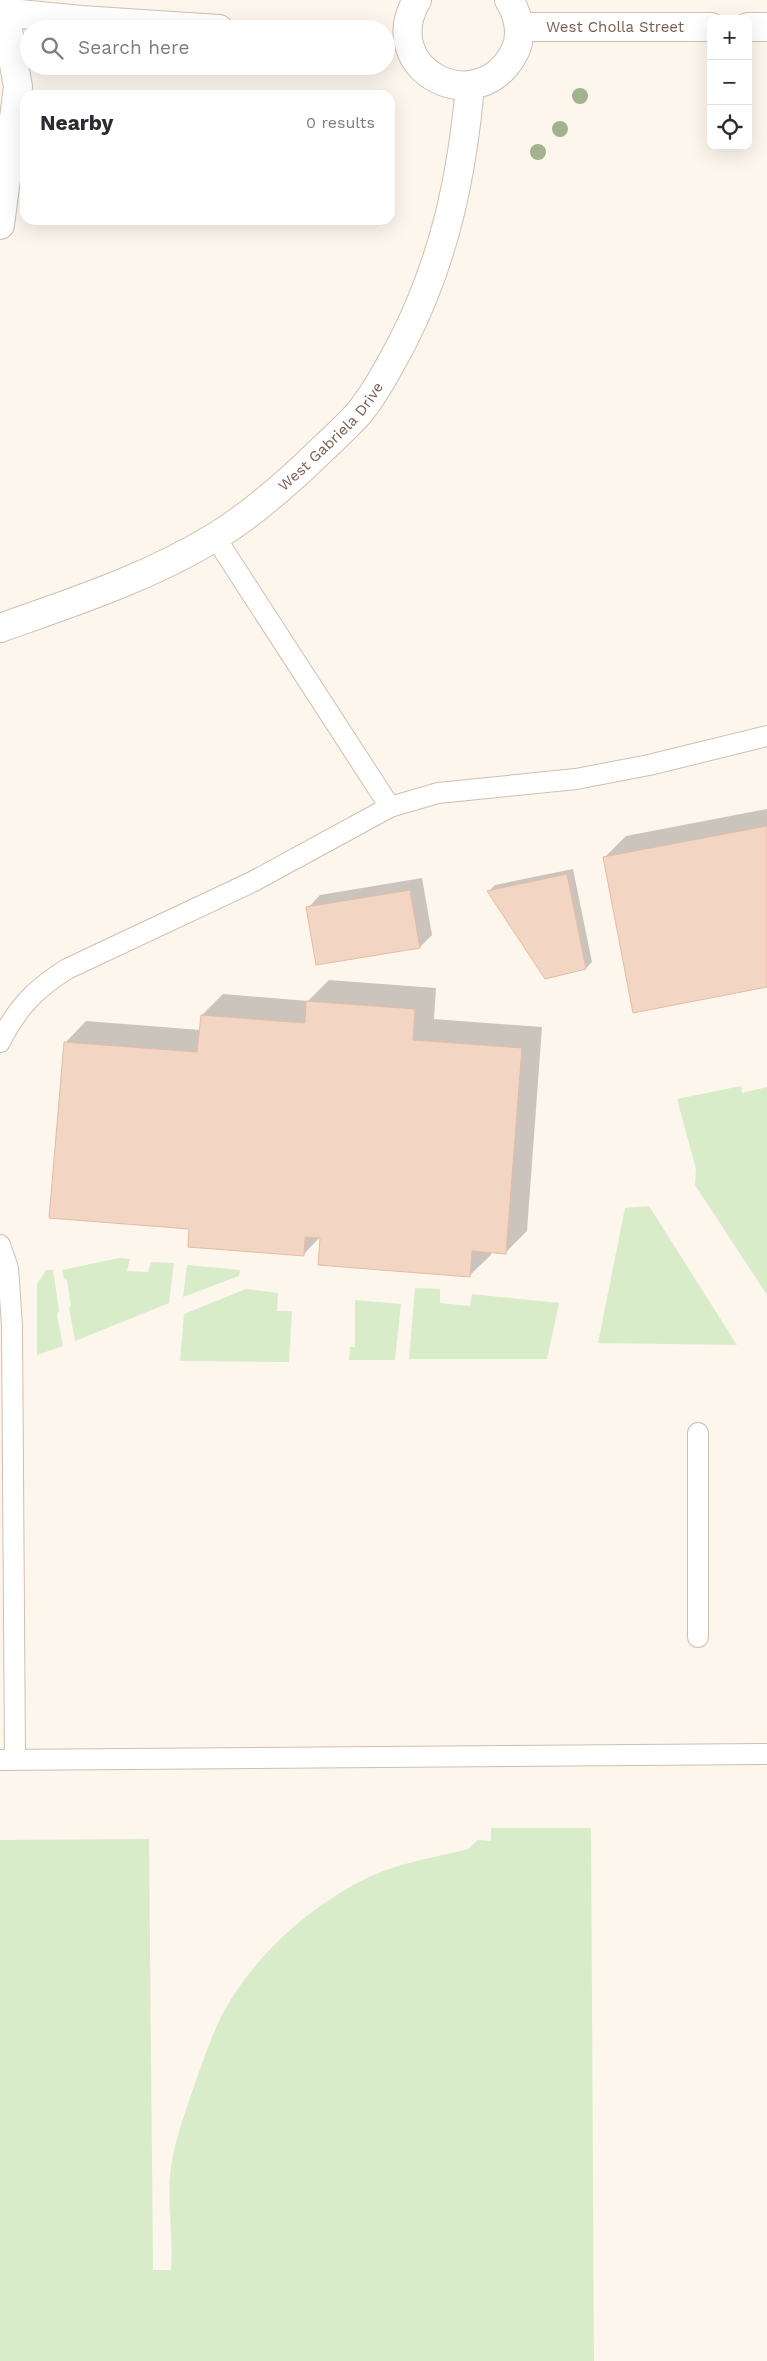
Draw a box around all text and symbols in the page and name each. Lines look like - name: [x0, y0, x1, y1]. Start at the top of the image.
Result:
- map controls: [707, 15, 752, 150]
- button: +: [707, 15, 752, 60]
- street label: West Cholla Street: [546, 18, 685, 36]
- search box: [20, 20, 395, 75]
- icon: search: [38, 34, 66, 62]
- text: Search here: [78, 36, 189, 59]
- button: −: [707, 60, 752, 105]
- button: locate: [707, 105, 752, 150]
- text: Nearby: [40, 110, 113, 135]
- text: 0 results: [306, 113, 375, 132]
- street label: West Gabriela Drive: [274, 379, 387, 495]

